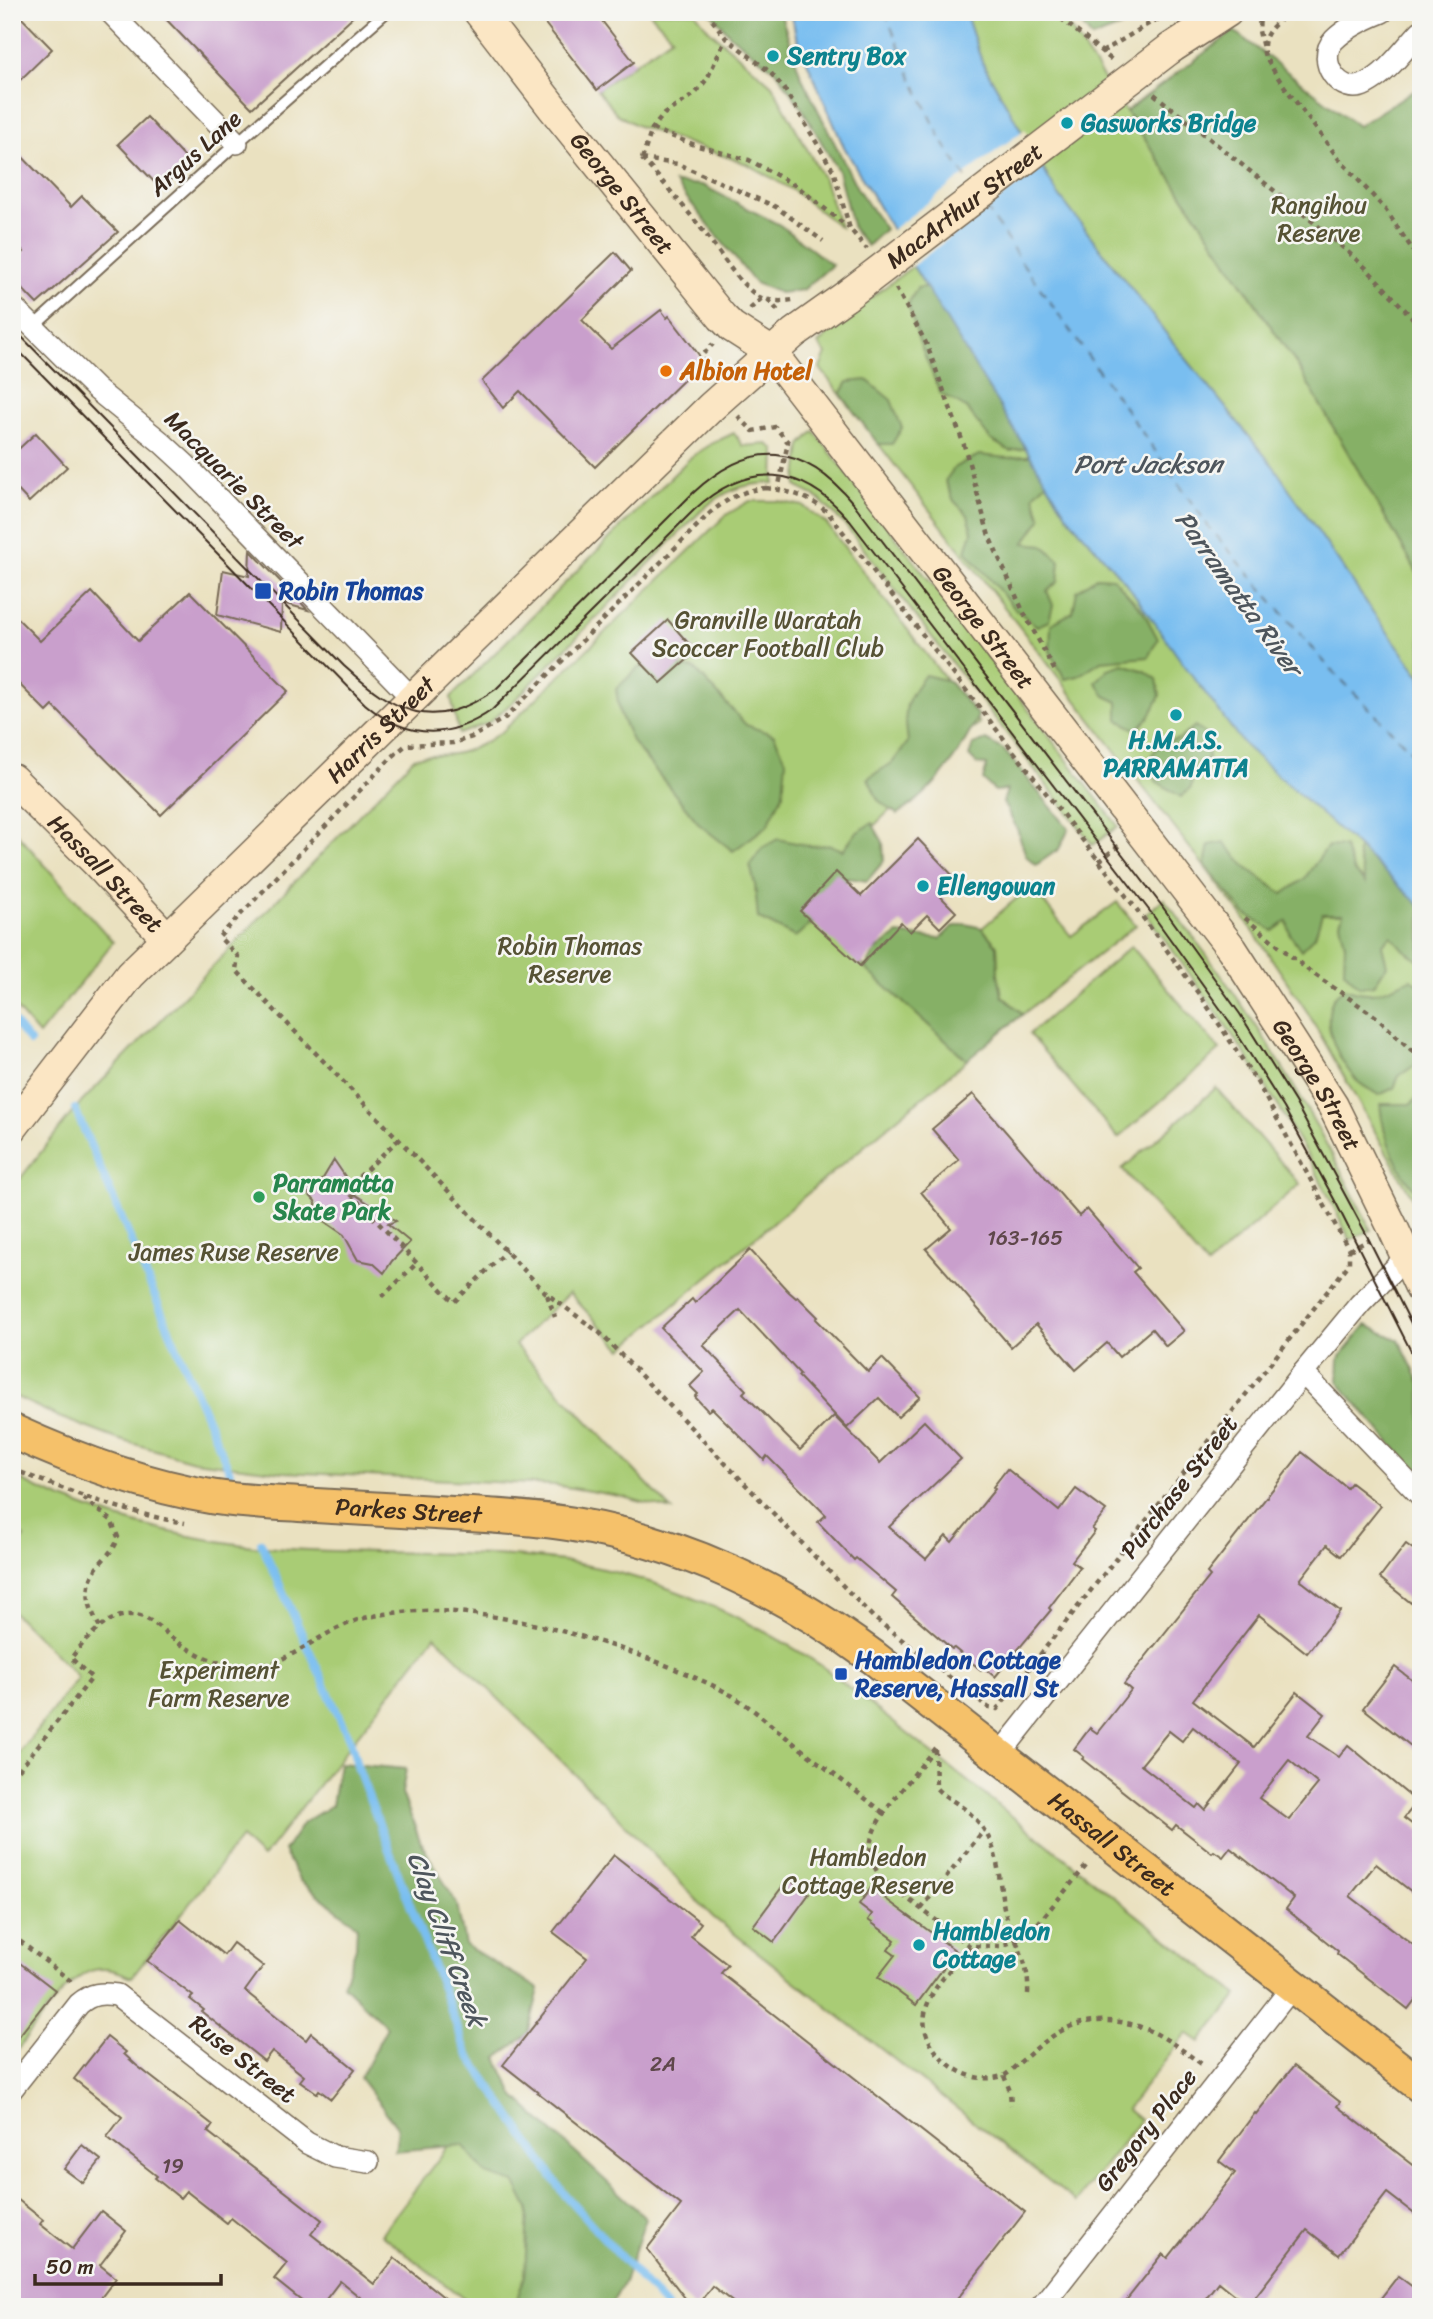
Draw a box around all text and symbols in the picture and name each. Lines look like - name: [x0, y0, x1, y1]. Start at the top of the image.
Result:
- place label: Sentry Box: [786, 35, 907, 77]
- marker: Sentry Box: [765, 48, 781, 64]
- street label: Argus Lane: [138, 99, 252, 208]
- place label: Gasworks Bridge: [1081, 102, 1257, 144]
- marker: Gasworks Bridge: [1059, 115, 1075, 131]
- street label: George Street: [559, 122, 685, 265]
- street label: MacArthur Street: [876, 131, 1053, 280]
- park label: Rangihou Reserve: [1271, 184, 1367, 254]
- place label: Albion Hotel: [679, 350, 813, 392]
- marker: Albion Hotel: [658, 363, 674, 379]
- street label: Macquarie Street: [154, 400, 315, 561]
- water label: Port Jackson: [1074, 441, 1225, 487]
- water label: Parramatta River: [1163, 500, 1318, 689]
- street label: George Street: [921, 555, 1046, 699]
- place label: Robin Thomas: [278, 570, 424, 612]
- marker: Robin Thomas: [253, 581, 273, 601]
- park label: Granville Waratah Scoccer Football Club: [652, 599, 884, 669]
- street label: Harris Street: [316, 665, 447, 794]
- marker: H.M.A.S. PARRAMATTA: [1168, 707, 1184, 723]
- place label: H.M.A.S. PARRAMATTA: [1103, 719, 1249, 789]
- street label: Hassall Street: [37, 804, 174, 943]
- place label: Ellengowan: [937, 865, 1055, 907]
- marker: Ellengowan: [915, 878, 931, 894]
- park label: Robin Thomas Reserve: [498, 925, 642, 995]
- street label: George Street: [1261, 1010, 1373, 1158]
- place label: Parramatta Skate Park: [272, 1162, 394, 1232]
- marker: Parramatta Skate Park: [251, 1189, 267, 1205]
- house number: 163-165: [987, 1219, 1063, 1257]
- park label: James Ruse Reserve: [128, 1231, 339, 1273]
- street label: Purchase Street: [1109, 1406, 1249, 1568]
- street label: Parkes Street: [334, 1486, 484, 1536]
- place label: Hambledon Cottage Reserve, Hassall St: [854, 1639, 1061, 1709]
- park label: Experiment Farm Reserve: [148, 1649, 290, 1719]
- marker: Hambledon Cottage Reserve, Hassall St: [833, 1666, 849, 1682]
- street label: Hassall Street: [1038, 1780, 1185, 1908]
- park label: Hambledon Cottage Reserve: [782, 1836, 954, 1906]
- water label: Clay Cliff Creek: [394, 1845, 501, 2036]
- place label: Hambledon Cottage: [932, 1910, 1050, 1980]
- marker: Hambledon Cottage: [911, 1937, 927, 1953]
- street label: Ruse Street: [180, 2003, 306, 2115]
- house number: 2A: [650, 2045, 676, 2083]
- street label: Gregory Place: [1084, 2059, 1208, 2201]
- house number: 19: [162, 2147, 184, 2185]
- scale bar: [35, 2242, 220, 2286]
- text: 50 m: [46, 2248, 94, 2286]

